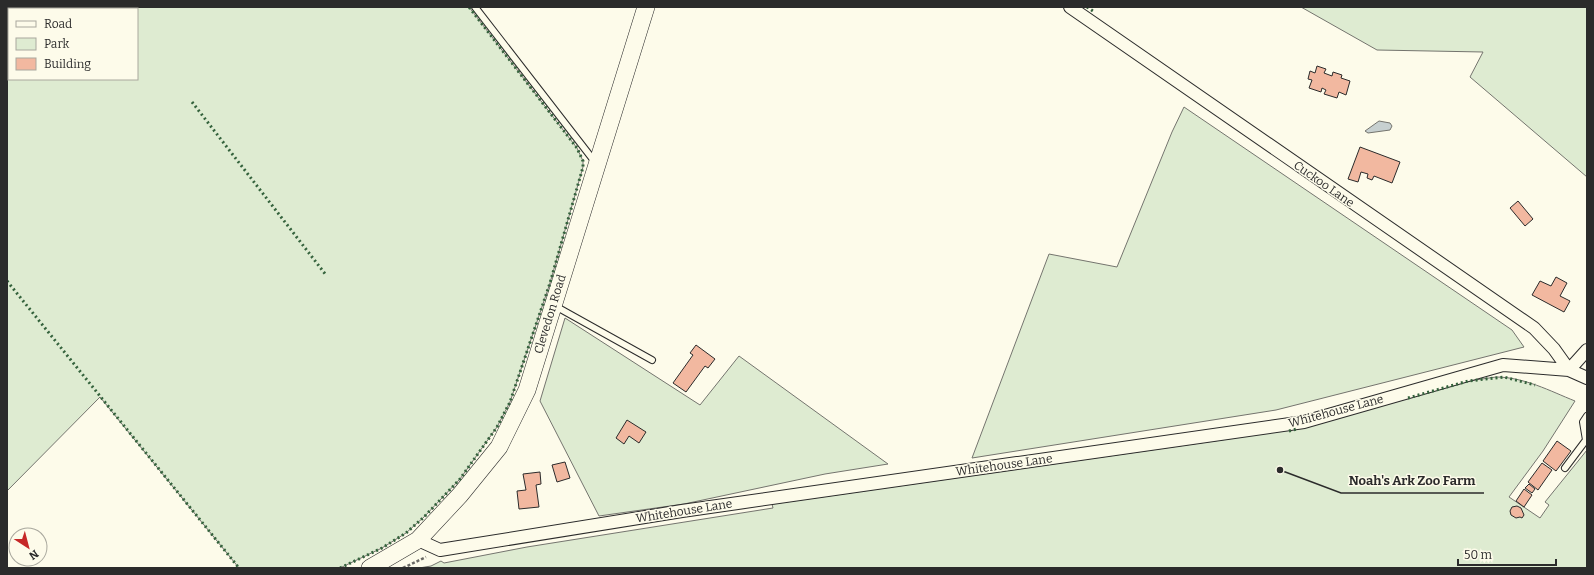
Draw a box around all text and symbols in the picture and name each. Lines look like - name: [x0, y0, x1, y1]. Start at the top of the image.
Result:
- legend: [8, 8, 138, 80]
- text: Road: [44, 17, 72, 31]
- text: Park: [44, 37, 70, 51]
- text: Building: [44, 57, 91, 71]
- street label: Cuckoo Lane: [1291, 158, 1357, 210]
- street label: Clevedon Road: [531, 273, 569, 355]
- street label: Whitehouse Lane: [1287, 392, 1385, 430]
- street label: Whitehouse Lane: [955, 451, 1053, 479]
- callout: Noah's Ark Zoo Farm: [1341, 468, 1484, 493]
- text: Noah's Ark Zoo Farm: [1349, 473, 1476, 488]
- street label: Whitehouse Lane: [635, 496, 733, 526]
- north arrow: [8, 527, 48, 567]
- scale bar: [1458, 541, 1556, 567]
- text: N: [26, 547, 41, 563]
- text: 50 m: [1464, 548, 1493, 562]

